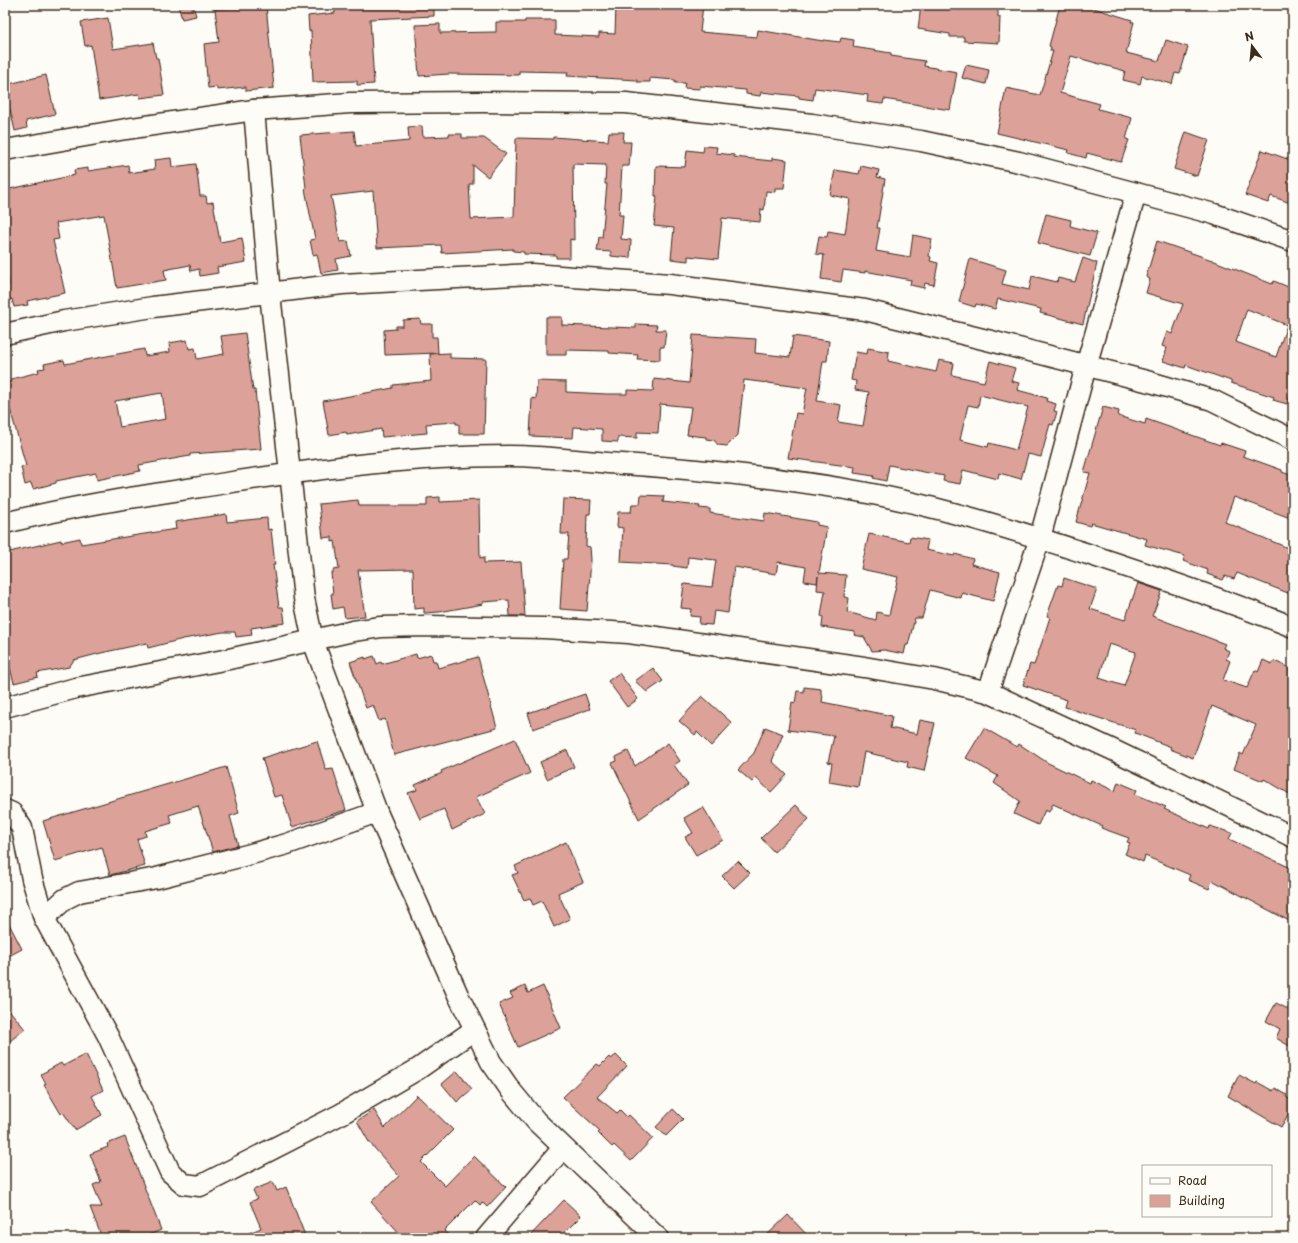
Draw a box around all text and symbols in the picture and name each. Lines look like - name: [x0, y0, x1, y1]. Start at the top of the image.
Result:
- north arrow: [1232, 26, 1272, 66]
- text: N: [1243, 26, 1256, 45]
- legend: [1142, 1165, 1272, 1217]
- text: Road: [1178, 1171, 1207, 1189]
- text: Building: [1178, 1191, 1225, 1209]

